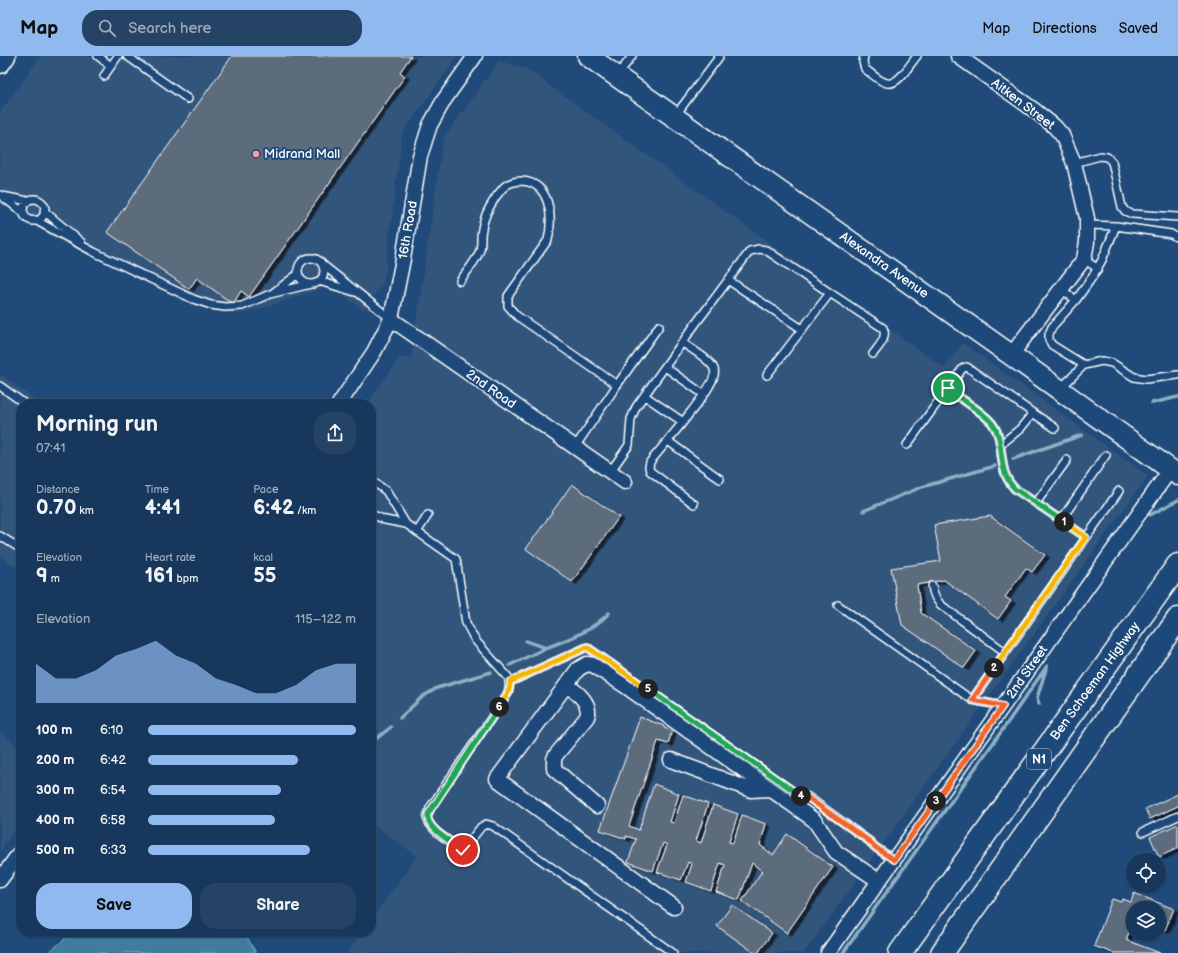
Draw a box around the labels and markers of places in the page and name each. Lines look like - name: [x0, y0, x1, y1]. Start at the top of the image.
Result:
- place label: Midrand Mall: [264, 146, 340, 162]
- marker: Midrand Mall: [251, 149, 261, 159]
- pin: [931, 371, 965, 405]
- pin: 1: [1054, 512, 1074, 532]
- pin: 2: [984, 658, 1004, 678]
- pin: 5: [638, 679, 658, 699]
- pin: 6: [489, 697, 509, 717]
- pin: 4: [791, 786, 811, 806]
- pin: 3: [926, 791, 946, 811]
- pin: [446, 833, 480, 867]

